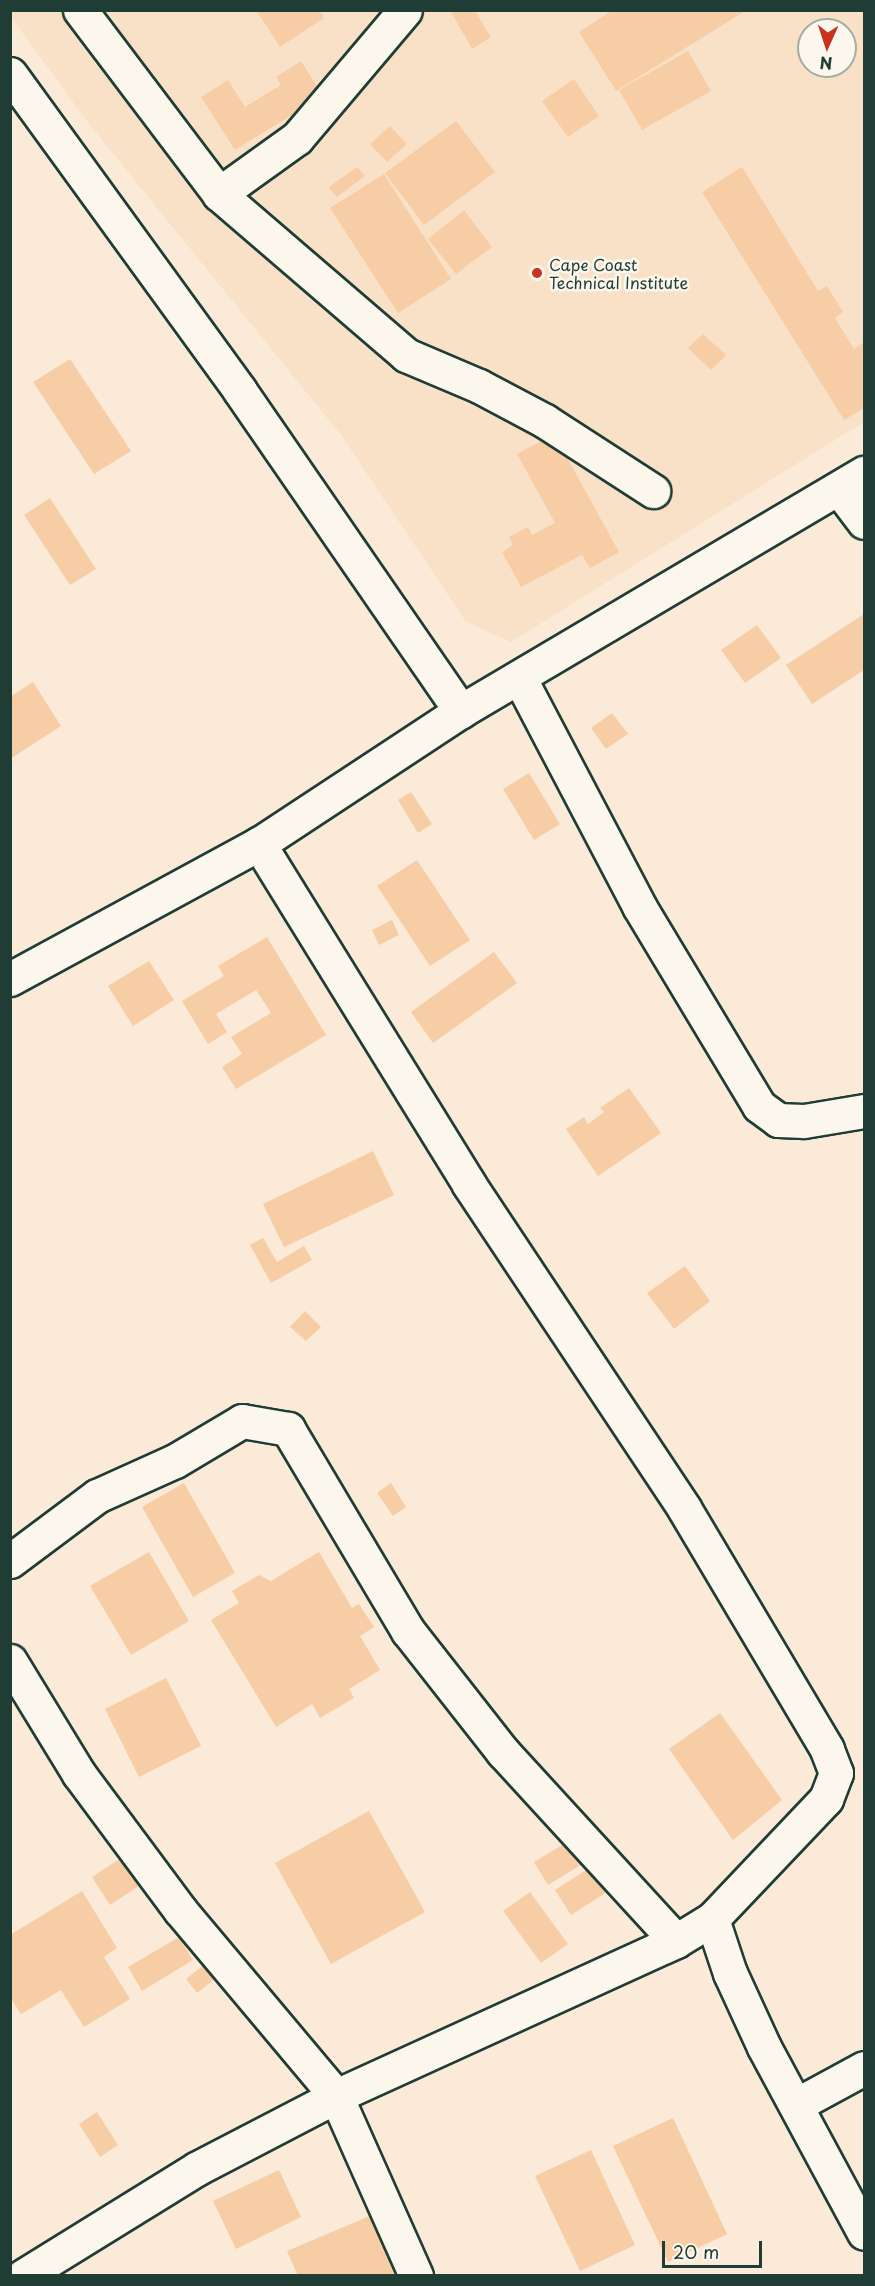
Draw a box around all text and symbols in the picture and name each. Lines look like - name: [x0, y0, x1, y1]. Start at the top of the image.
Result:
- north arrow: [797, 18, 857, 78]
- text: N: [819, 52, 833, 76]
- place label: Cape Coast Technical Institute: [549, 254, 689, 292]
- marker: Cape Coast Technical Institute: [530, 266, 544, 280]
- scale bar: [665, 2229, 766, 2267]
- text: 20 m: [673, 2238, 719, 2265]

